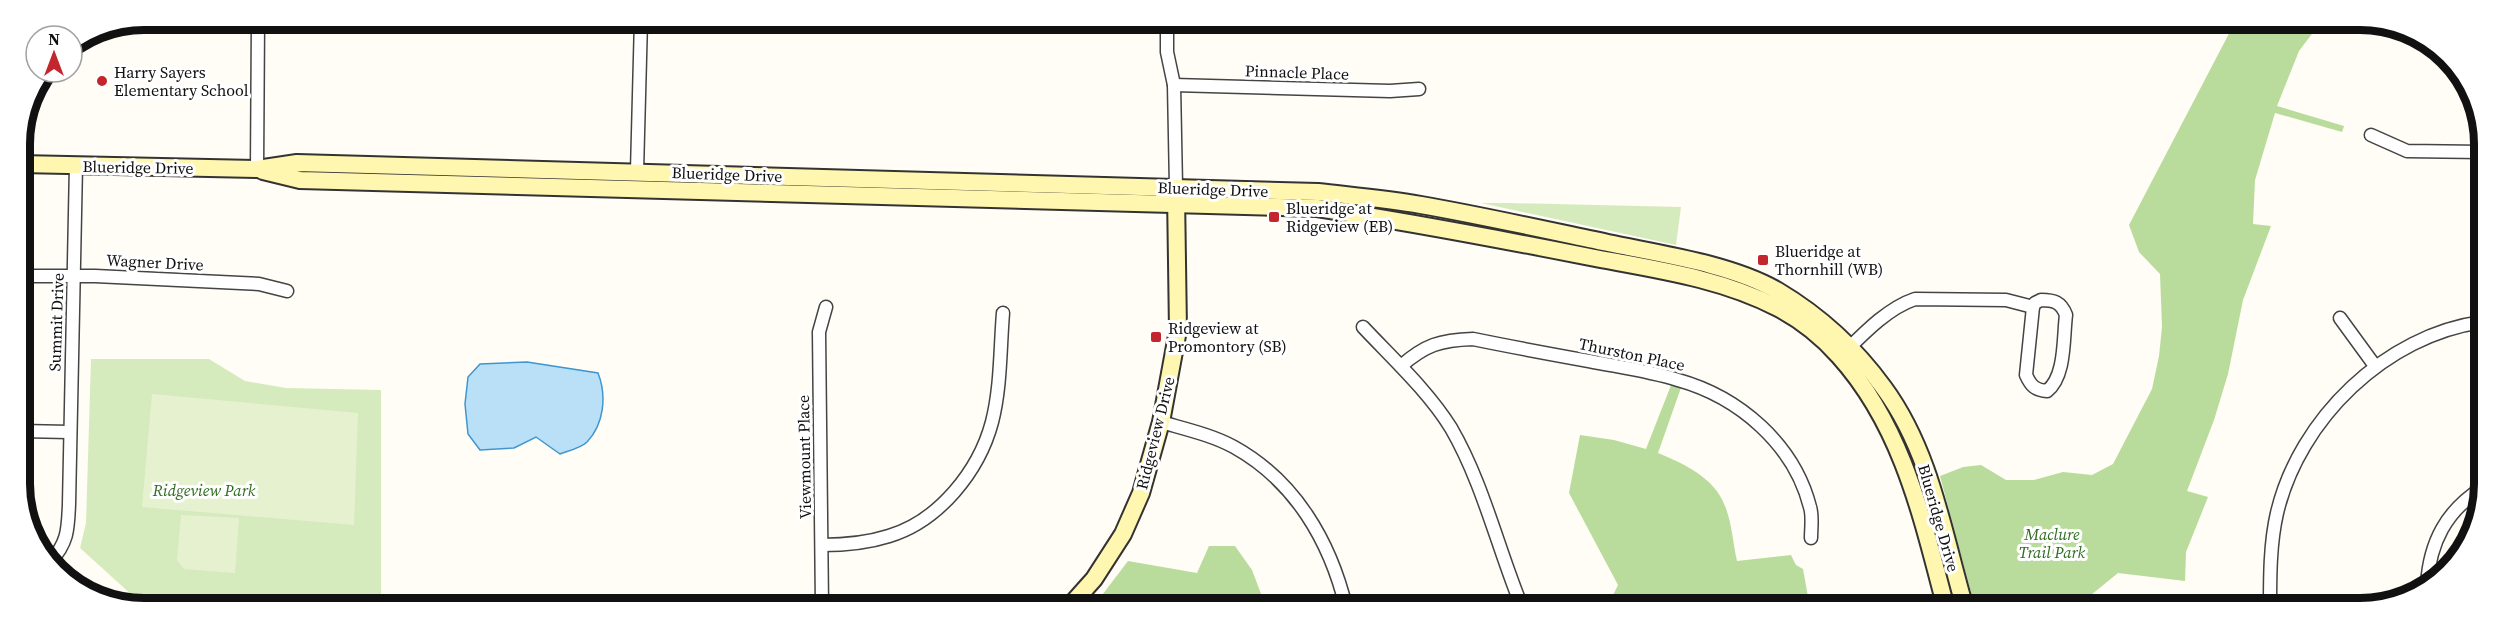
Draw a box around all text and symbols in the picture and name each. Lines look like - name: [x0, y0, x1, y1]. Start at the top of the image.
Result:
- north arrow: [24, 24, 84, 84]
- text: N: [48, 28, 60, 50]
- street label: Pinnacle Place: [1244, 59, 1350, 85]
- place label: Harry Sayers Elementary School: [114, 61, 249, 101]
- marker: Harry Sayers Elementary School: [95, 74, 109, 88]
- street label: Blueridge Drive: [82, 155, 194, 179]
- street label: Blueridge Drive: [671, 161, 783, 187]
- street label: Blueridge Drive: [1157, 176, 1269, 202]
- place label: Blueridge at Ridgeview (EB): [1286, 197, 1393, 237]
- marker: Blueridge at Ridgeview (EB): [1267, 210, 1281, 224]
- place label: Blueridge at Thornhill (WB): [1775, 240, 1883, 280]
- street label: Wagner Drive: [106, 248, 204, 276]
- marker: Blueridge at Thornhill (WB): [1756, 253, 1770, 267]
- street label: Summit Drive: [43, 272, 69, 372]
- place label: Ridgeview at Promontory (SB): [1168, 317, 1287, 357]
- marker: Ridgeview at Promontory (SB): [1149, 330, 1163, 344]
- street label: Thurston Place: [1577, 332, 1687, 376]
- street label: Ridgeview Drive: [1130, 374, 1180, 492]
- street label: Viewmount Place: [792, 395, 816, 519]
- street label: Blueridge Drive: [1913, 462, 1965, 574]
- park label: Ridgeview Park: [152, 479, 256, 501]
- park label: Maclure Trail Park: [2019, 523, 2086, 563]

